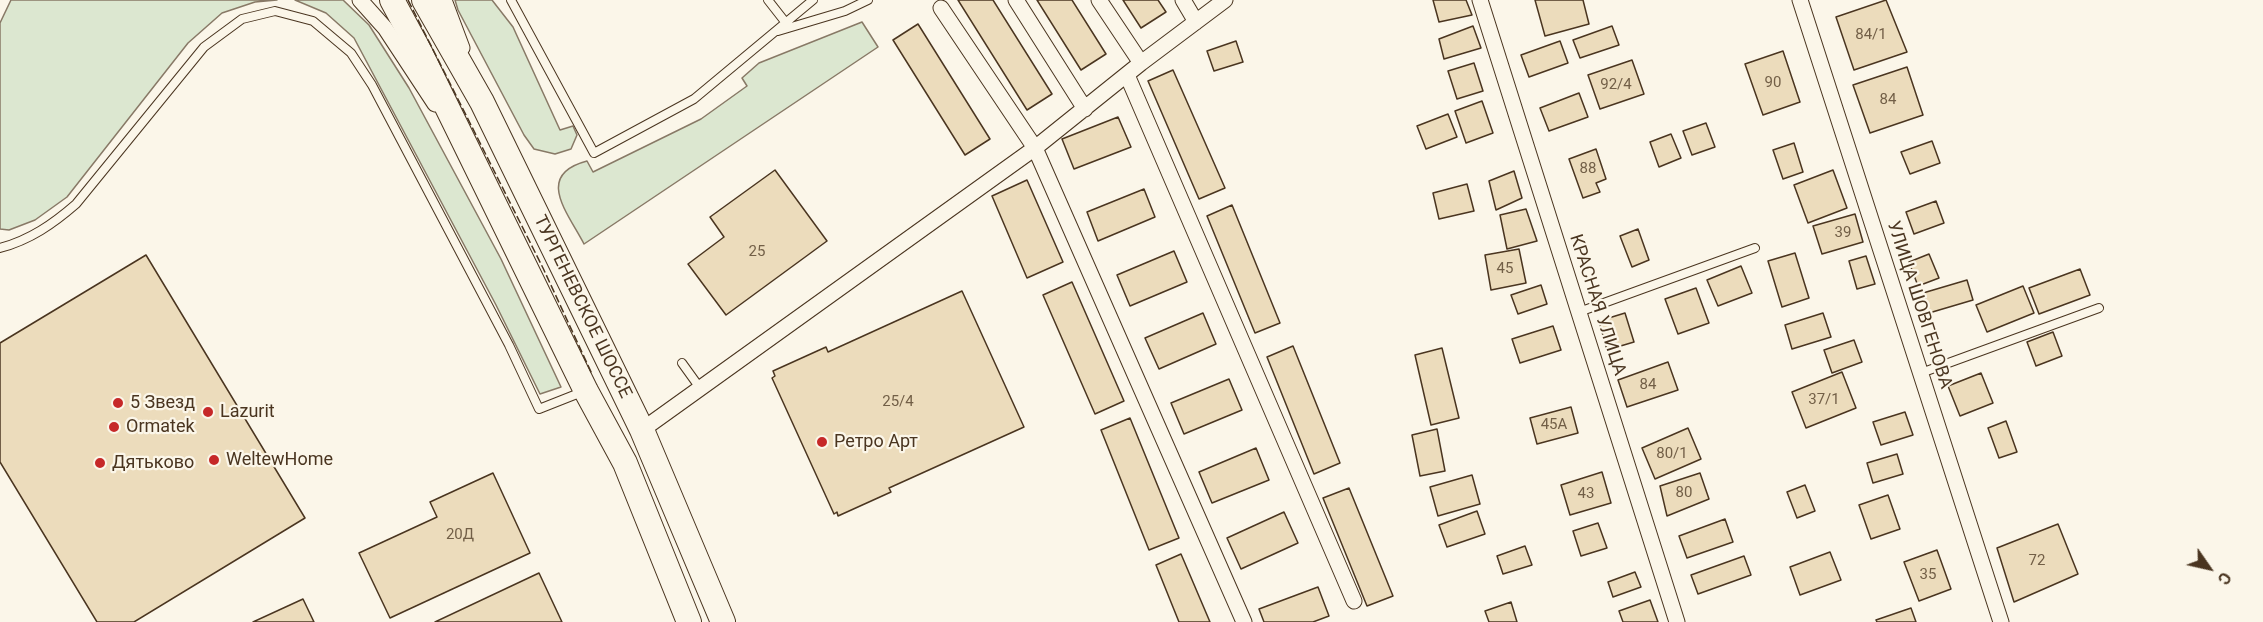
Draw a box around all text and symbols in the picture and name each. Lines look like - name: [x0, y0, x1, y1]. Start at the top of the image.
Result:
- house number: 84/1: [1855, 26, 1887, 44]
- house number: 90: [1765, 74, 1781, 92]
- house number: 92/4: [1600, 76, 1632, 94]
- house number: 84: [1880, 91, 1896, 109]
- house number: 88: [1580, 160, 1596, 178]
- street label: ТУРГЕНЕВСКОЕ ШОССЕ: [528, 212, 636, 402]
- street label: УЛИЦА ШОВГЕНОВА: [1882, 218, 1956, 392]
- house number: 39: [1835, 224, 1851, 242]
- street label: КРАСНАЯ УЛИЦА: [1564, 232, 1630, 378]
- house number: 25: [749, 243, 765, 261]
- house number: 45: [1497, 260, 1513, 278]
- house number: 84: [1640, 376, 1656, 394]
- house number: 37/1: [1808, 391, 1840, 409]
- place label: 5 Звезд: [130, 392, 195, 414]
- house number: 25/4: [882, 393, 914, 411]
- marker: 5 Звезд: [111, 396, 125, 410]
- place label: Lazurit: [220, 401, 275, 423]
- marker: Lazurit: [201, 405, 215, 419]
- place label: Ormatek: [126, 416, 195, 438]
- house number: 45А: [1541, 416, 1567, 434]
- marker: Ormatek: [107, 420, 121, 434]
- place label: Ретро Арт: [834, 431, 918, 453]
- marker: Ретро Арт: [815, 435, 829, 449]
- house number: 80/1: [1656, 445, 1688, 463]
- place label: WeltewHome: [226, 449, 333, 471]
- place label: Дятьково: [112, 452, 194, 474]
- marker: WeltewHome: [207, 453, 221, 467]
- marker: Дятьково: [93, 456, 107, 470]
- house number: 80: [1676, 484, 1692, 502]
- house number: 43: [1578, 485, 1594, 503]
- house number: 20Д: [446, 526, 474, 544]
- north arrow: [2179, 538, 2239, 598]
- house number: 72: [2029, 552, 2045, 570]
- house number: 35: [1920, 566, 1936, 584]
- text: С: [2214, 569, 2235, 588]

